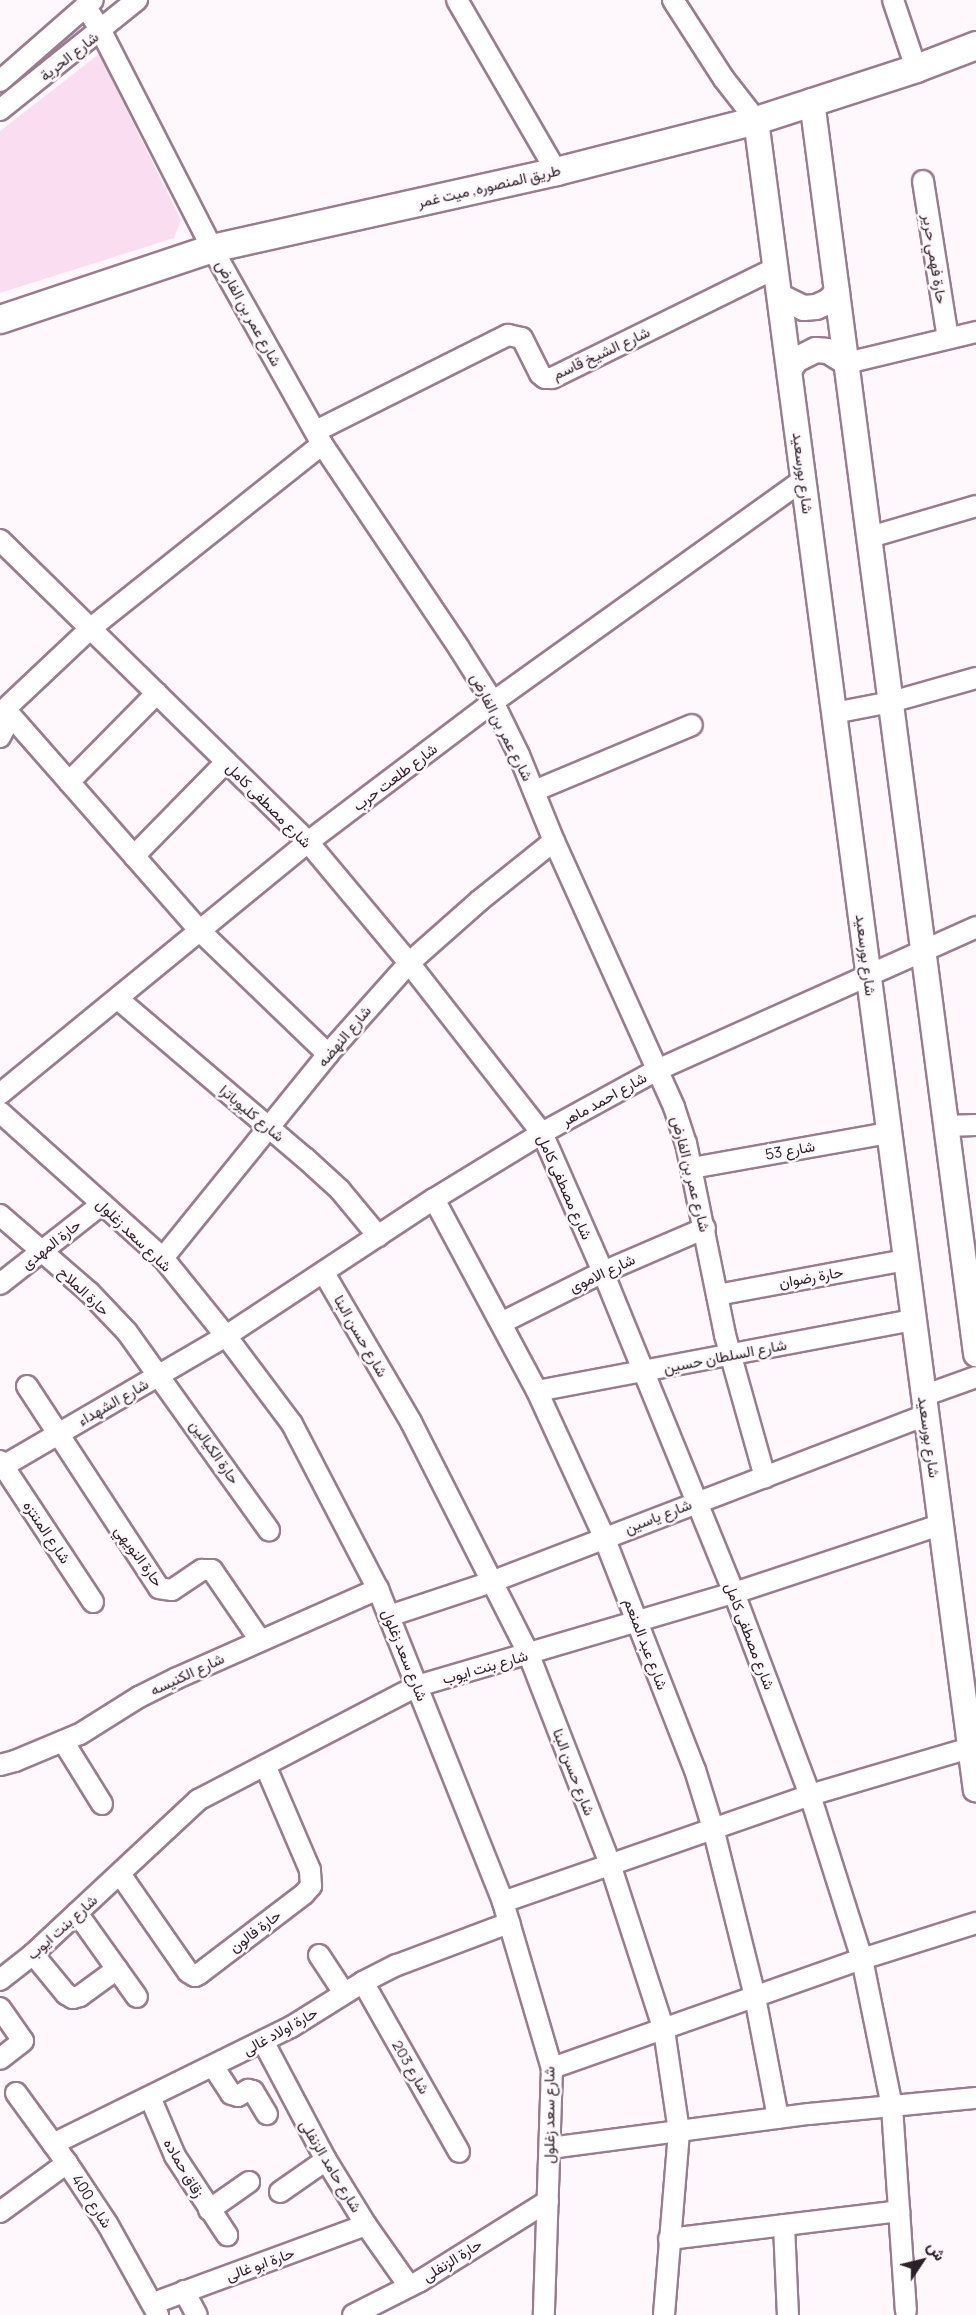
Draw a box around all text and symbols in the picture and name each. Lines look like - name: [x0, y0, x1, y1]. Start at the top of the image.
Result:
- street label: شارع الحرية: [36, 28, 102, 84]
- street label: طريق المنصوره, ميت غمر: [416, 161, 562, 211]
- street label: حارة فهمي حرير: [919, 213, 951, 305]
- street label: شارع عمر بن الفارض: [212, 257, 286, 369]
- street label: شارع الشيخ قاسم: [549, 323, 653, 383]
- street label: شارع بورسعيد: [789, 431, 817, 515]
- street label: شارع عمر بن الفارض: [467, 670, 537, 784]
- street label: شارع طلعت حرب: [349, 739, 441, 815]
- street label: شارع مصطفى كامل: [223, 759, 315, 851]
- street label: شارع بورسعيد: [852, 913, 880, 997]
- street label: شارع النهضه: [313, 1002, 375, 1070]
- street label: شارع احمد ماهر: [558, 1068, 650, 1130]
- street label: شارع كليوباترا: [216, 1081, 288, 1145]
- street label: شارع عمر بن الفارض: [668, 1114, 714, 1234]
- street label: شارع مصطفى كامل: [534, 1132, 596, 1242]
- street label: شارع 53: [764, 1137, 816, 1163]
- street label: شارع سعد زغلول: [93, 1195, 175, 1275]
- street label: حارة المهدى: [18, 1215, 84, 1273]
- street label: شارع الاموى: [566, 1250, 638, 1296]
- street label: حارة الملاح: [55, 1263, 113, 1319]
- street label: حارة رضوان: [778, 1263, 844, 1291]
- street label: شارع حسن البنا: [330, 1292, 392, 1380]
- street label: شارع السلطان حسين: [662, 1335, 788, 1377]
- street label: شارع الشهداء: [74, 1375, 152, 1429]
- street label: شارع بورسعيد: [914, 1395, 944, 1479]
- street label: حارة الكيالين: [186, 1417, 244, 1487]
- street label: شارع ياسين: [622, 1495, 694, 1537]
- street label: شارع المنتزه: [19, 1497, 75, 1567]
- street label: حارة النويهي: [111, 1522, 167, 1590]
- street label: شارع مصطفى كامل: [721, 1580, 779, 1692]
- street label: شارع عبد المنعم: [620, 1596, 672, 1692]
- street label: شارع سعد زغلول: [378, 1606, 432, 1704]
- street label: شارع بنت ايوب: [440, 1646, 530, 1688]
- street label: شارع الكنيسه: [147, 1649, 227, 1699]
- street label: شارع حسن البنا: [549, 1726, 599, 1818]
- street label: شارع بنت ايوب: [23, 1891, 101, 1963]
- street label: حارة فالون: [226, 1906, 284, 1956]
- street label: حارة اولاد غالى: [240, 2003, 320, 2059]
- street label: شارع 203: [388, 2037, 434, 2097]
- street label: شارع سعد زغلول: [540, 2066, 558, 2164]
- street label: شارع حامد الزنفلى: [296, 2116, 366, 2216]
- street label: زقاق حماده: [160, 2135, 208, 2201]
- street label: شارع 400: [68, 2171, 116, 2231]
- north arrow: [892, 2231, 952, 2291]
- street label: حارة الزنفلى: [419, 2235, 485, 2285]
- text: ش: [922, 2236, 951, 2265]
- street label: حارة ابو غالى: [223, 2243, 297, 2285]

